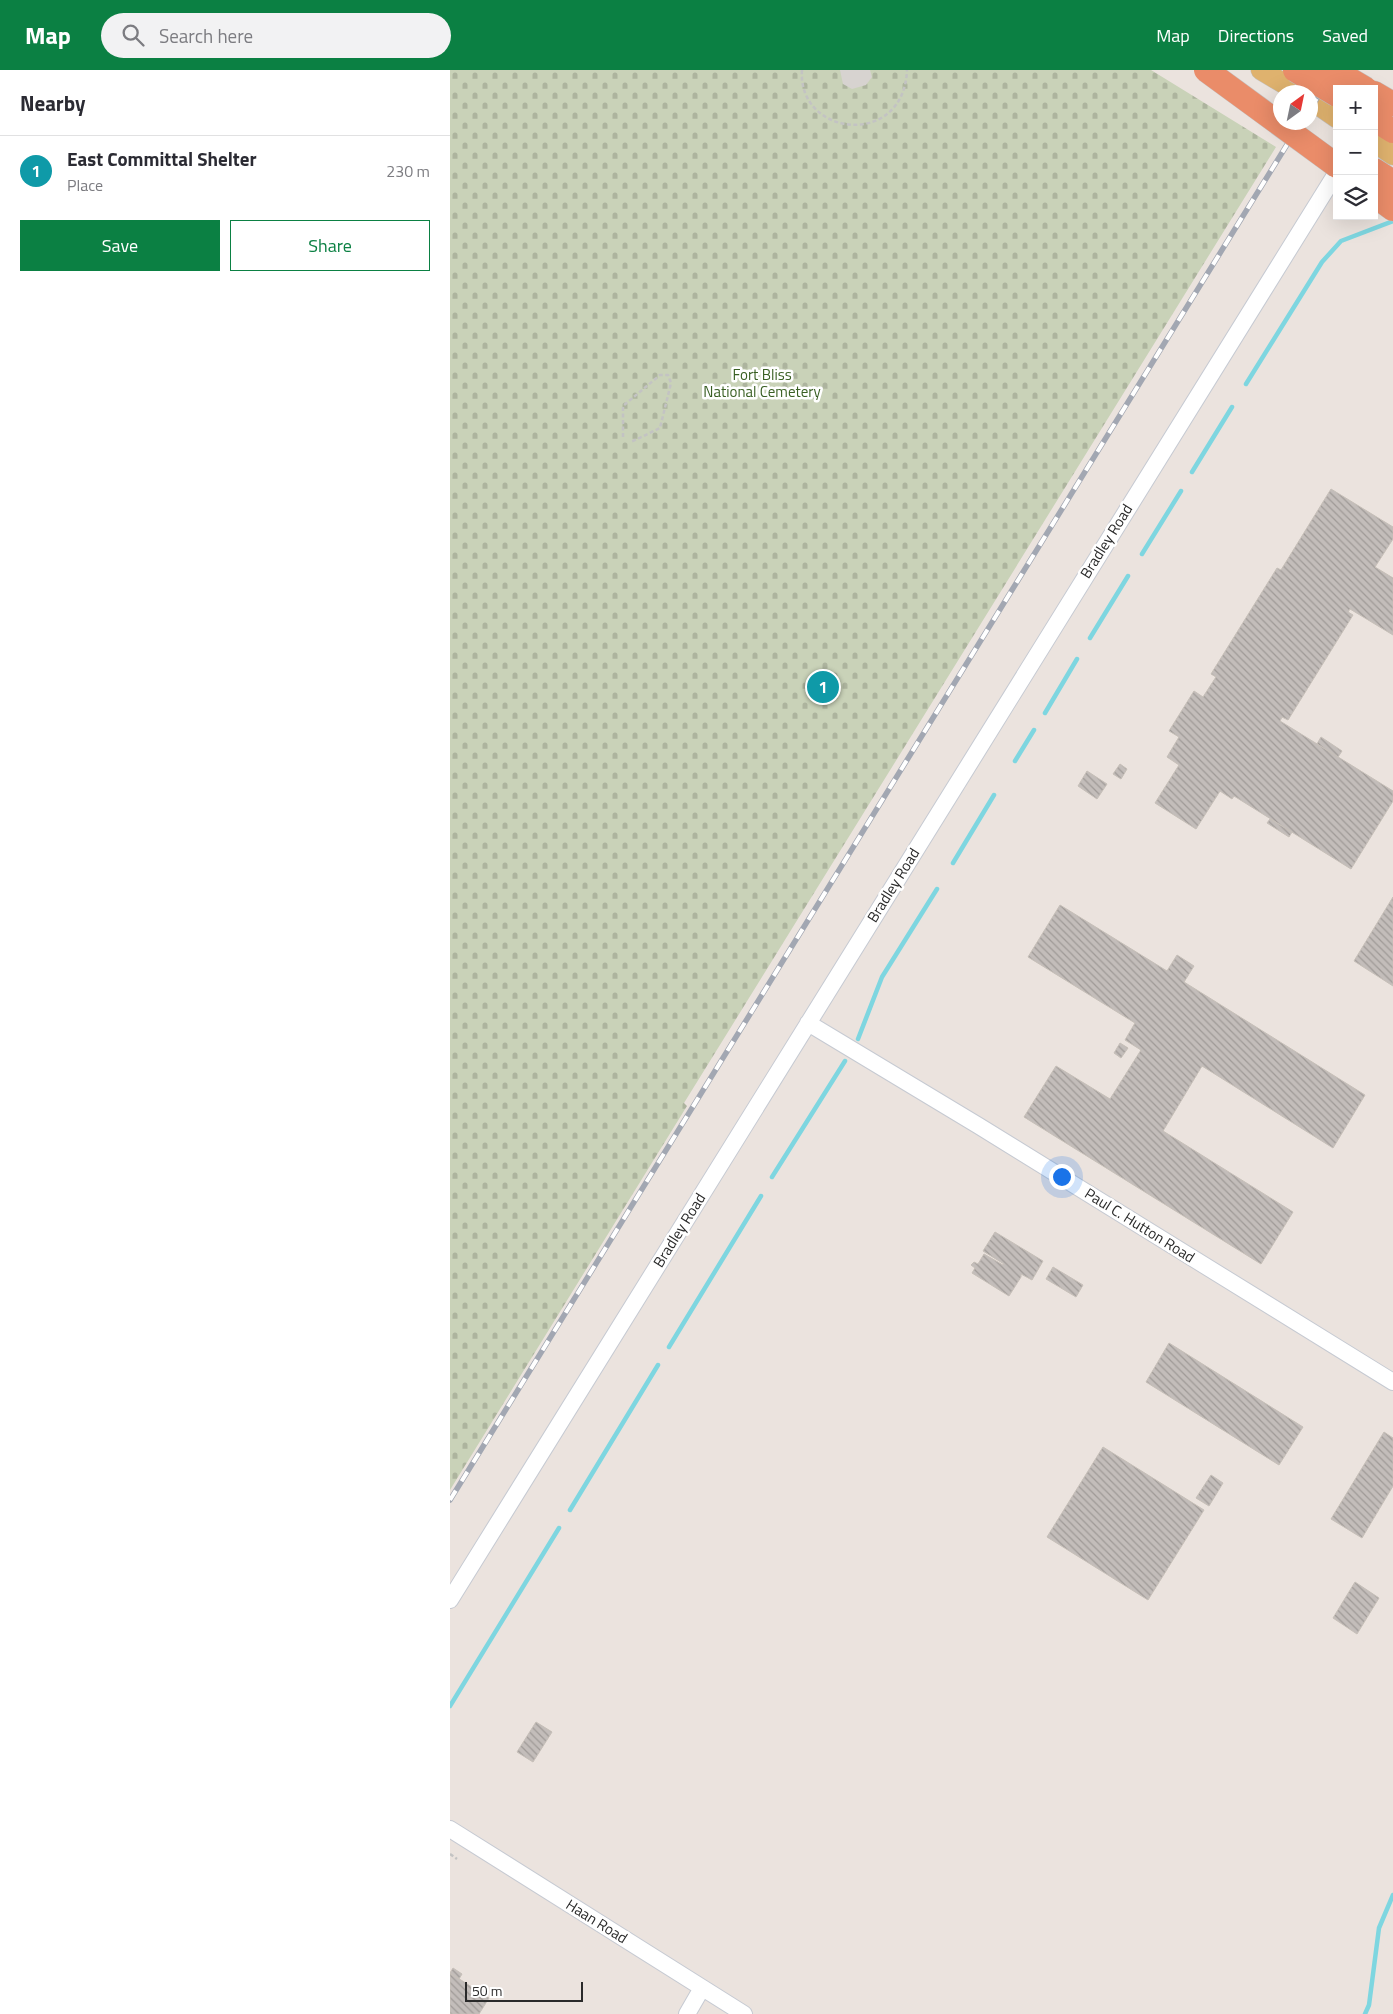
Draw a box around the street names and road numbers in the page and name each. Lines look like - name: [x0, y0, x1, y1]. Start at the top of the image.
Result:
- street label: Bradley Road: [1074, 499, 1138, 583]
- street label: Bradley Road: [861, 843, 925, 927]
- street label: Paul C. Hutton Road: [1080, 1182, 1200, 1268]
- street label: Bradley Road: [647, 1188, 711, 1272]
- street label: Haan Road: [562, 1893, 632, 1949]

